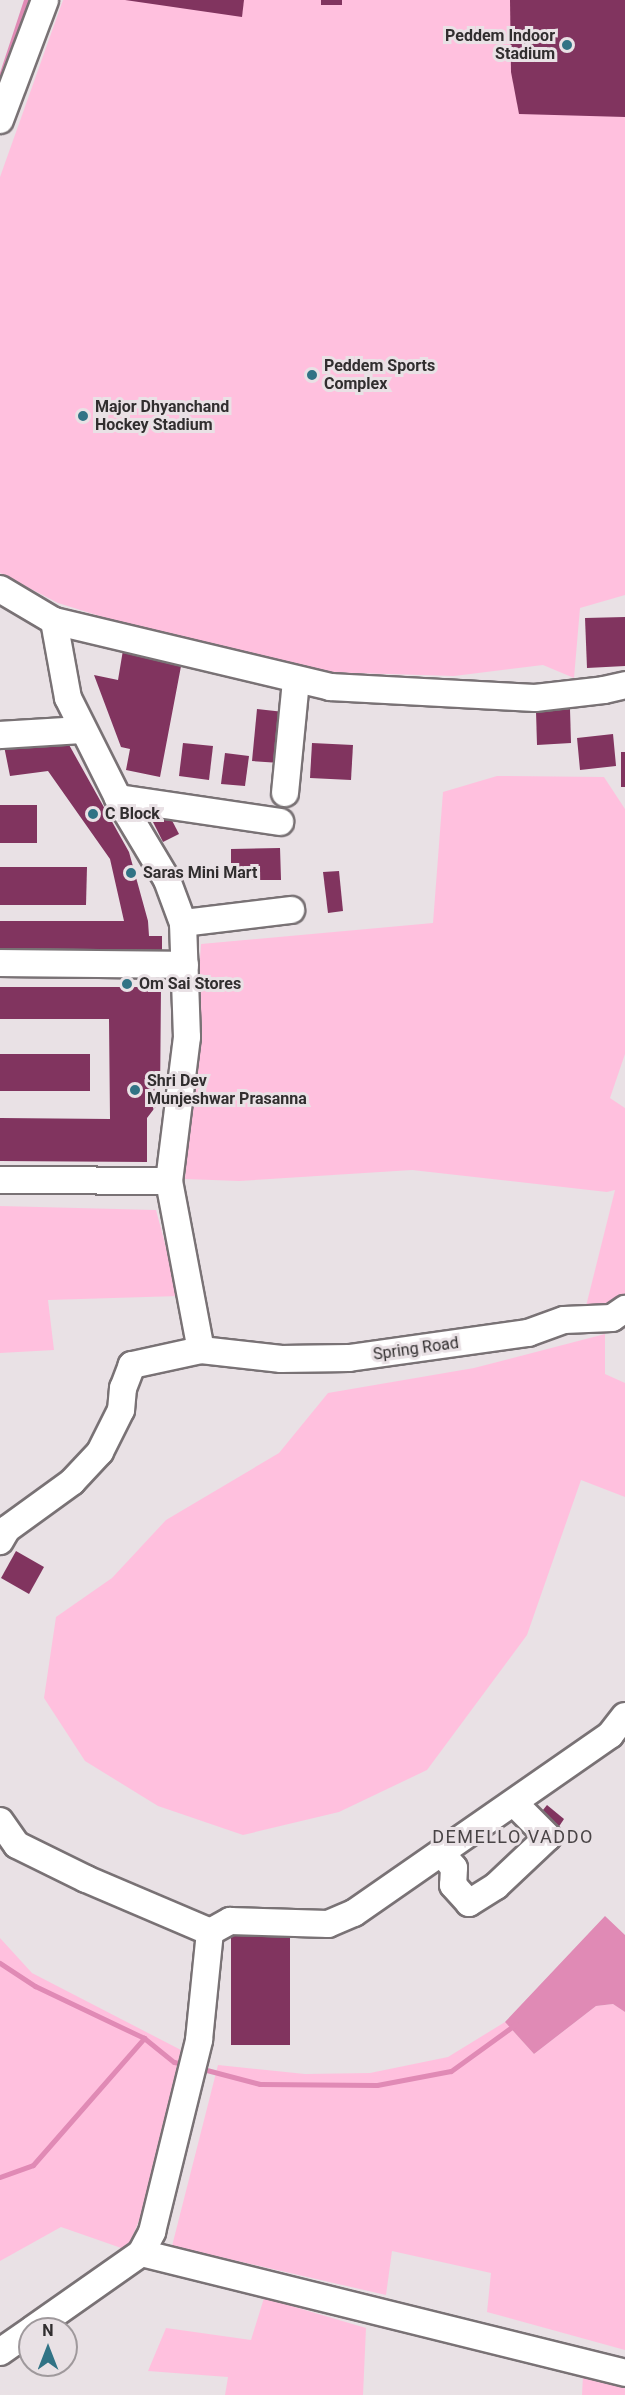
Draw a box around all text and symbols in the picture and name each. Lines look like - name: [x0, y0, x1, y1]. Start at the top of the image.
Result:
- place label: Peddem Indoor Stadium: [445, 26, 555, 64]
- marker: Peddem Indoor Stadium: [560, 38, 574, 52]
- place label: Peddem Sports Complex: [324, 356, 435, 394]
- marker: Peddem Sports Complex: [305, 368, 319, 382]
- place label: Major Dhyanchand Hockey Stadium: [95, 397, 229, 435]
- marker: Major Dhyanchand Hockey Stadium: [76, 409, 90, 423]
- place label: C Block: [105, 804, 160, 824]
- marker: C Block: [86, 807, 100, 821]
- place label: Saras Mini Mart: [143, 863, 257, 883]
- marker: Saras Mini Mart: [124, 866, 138, 880]
- place label: Om Sai Stores: [139, 974, 241, 994]
- marker: Om Sai Stores: [120, 977, 134, 991]
- place label: Shri Dev Munjeshwar Prasanna: [147, 1071, 307, 1109]
- marker: Shri Dev Munjeshwar Prasanna: [128, 1083, 142, 1097]
- street label: Spring Road: [372, 1333, 460, 1365]
- district label: DEMELLO VADDO: [432, 1826, 594, 1848]
- north arrow: [18, 2317, 78, 2377]
- text: N: [42, 2321, 54, 2340]

